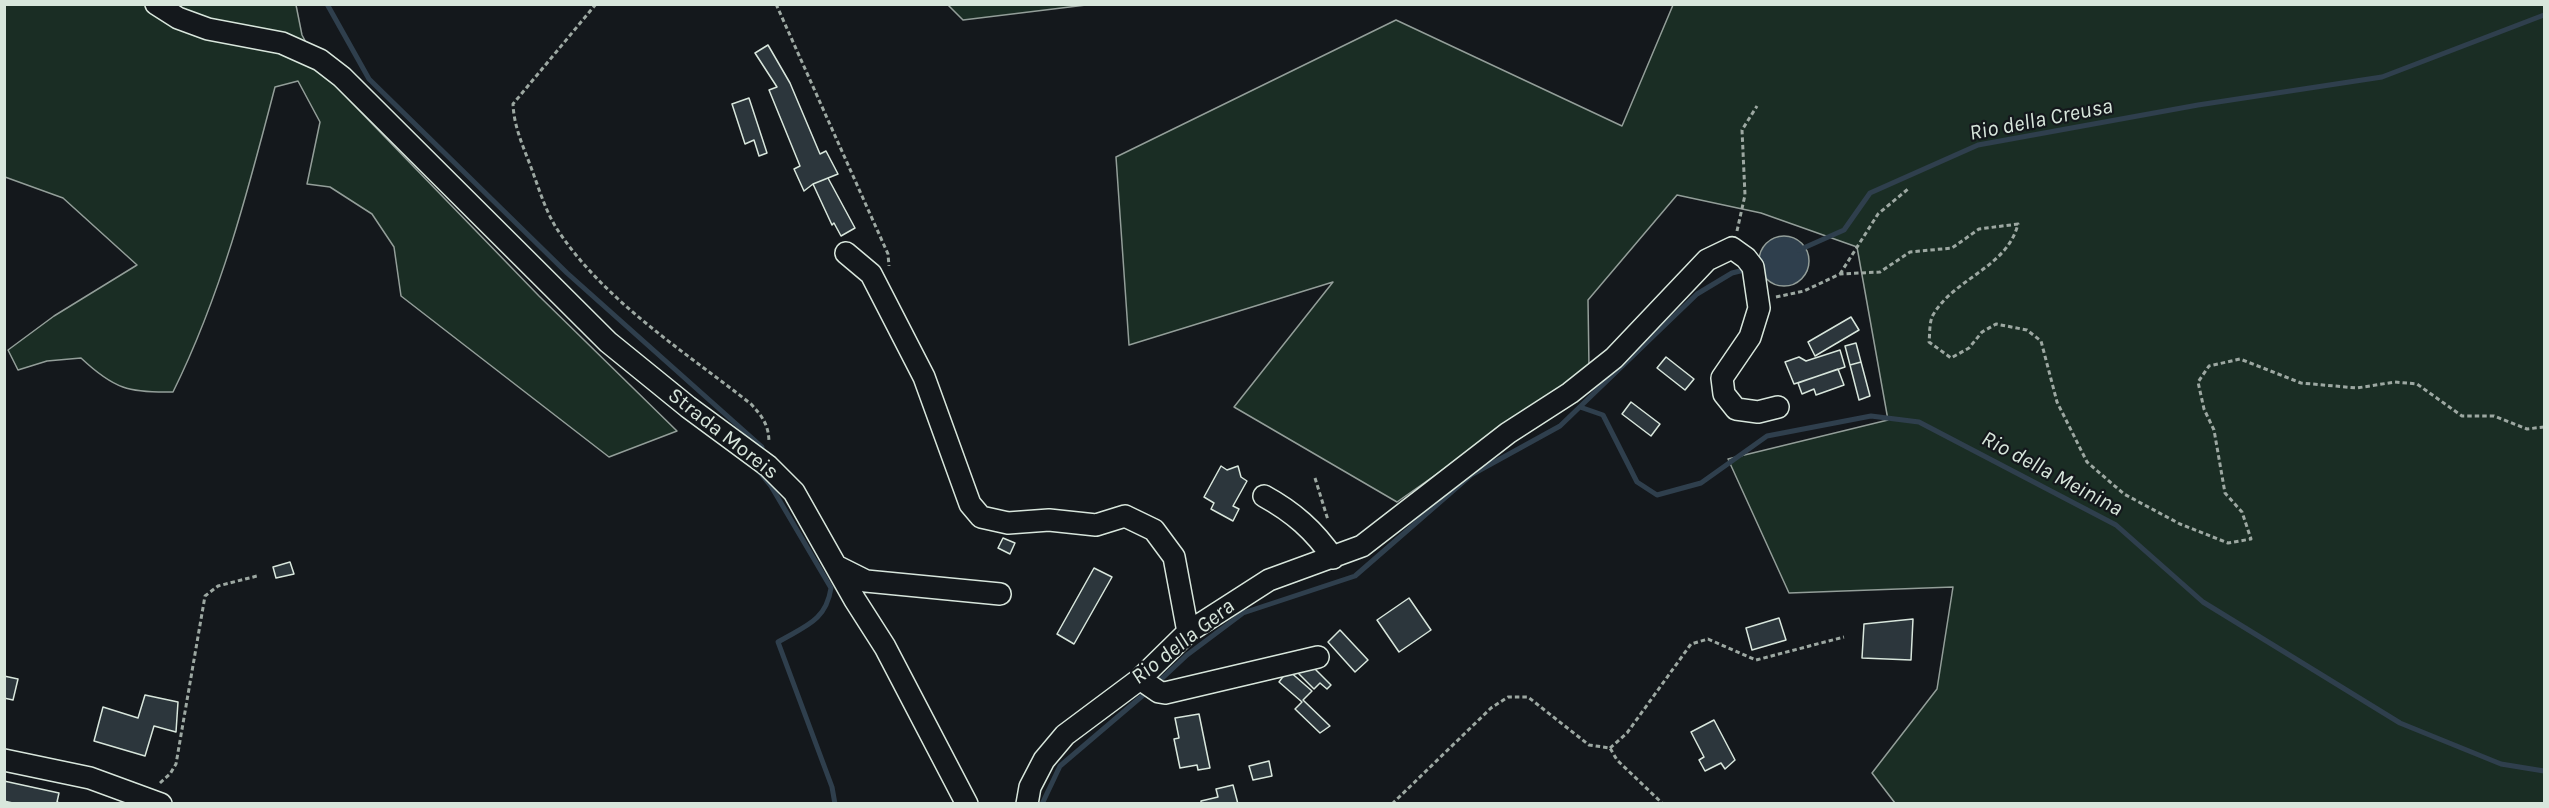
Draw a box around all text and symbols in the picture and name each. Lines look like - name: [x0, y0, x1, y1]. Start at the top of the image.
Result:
- water label: Rio della Creusa: [1967, 93, 2115, 147]
- street label: Strada Moreis: [663, 383, 783, 485]
- water label: Rio della Meinina: [1977, 426, 2127, 522]
- water label: Rio della Gera: [1126, 593, 1240, 691]

